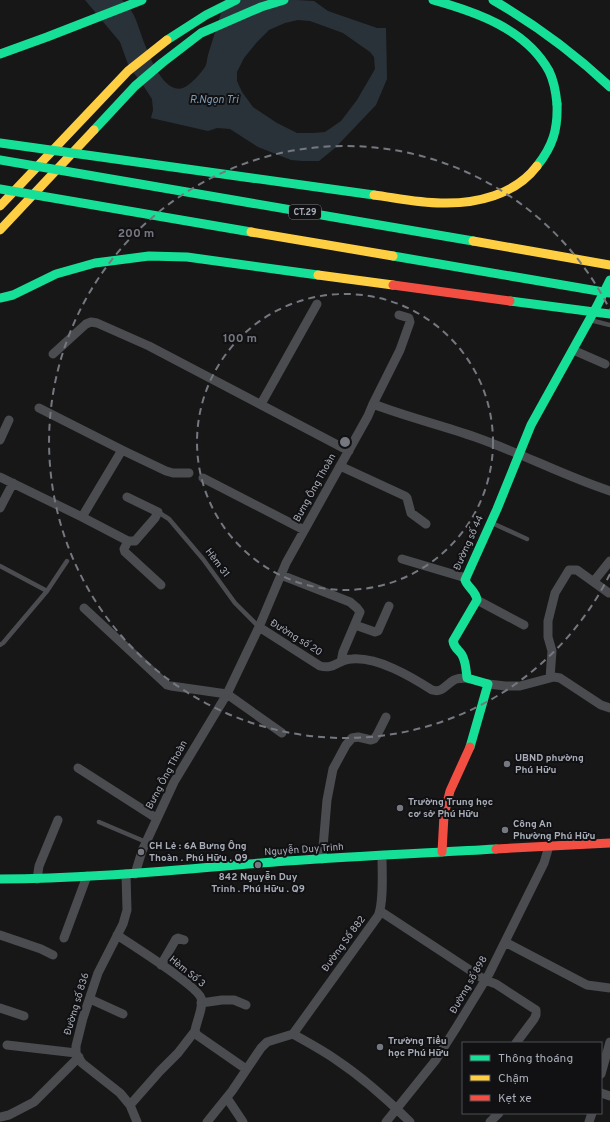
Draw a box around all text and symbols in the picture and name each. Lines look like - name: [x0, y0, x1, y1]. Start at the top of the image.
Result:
- water label: R.Ngọn Tri: [190, 93, 240, 107]
- road number: CT.29: [289, 205, 321, 219]
- text: 200 m: [118, 226, 154, 242]
- text: 100 m: [223, 331, 257, 347]
- centre of rings: [338, 435, 352, 449]
- street label: Bưng Ông Thoàn: [291, 452, 339, 524]
- street label: Đường số 44: [451, 513, 487, 573]
- street label: Hèm 31: [202, 546, 232, 580]
- street label: Đường số 20: [267, 617, 325, 659]
- street label: Bưng Ông Thoàn: [143, 738, 191, 812]
- place label: UBND phường Phú Hữu: [515, 752, 584, 777]
- marker: UBND phường Phú Hữu: [502, 759, 512, 769]
- place label: Trường Trung học cơ sở Phú Hữu: [408, 796, 493, 821]
- marker: Trường Trung học cơ sở Phú Hữu: [395, 803, 405, 813]
- place label: Công An Phường Phú Hữu: [513, 818, 596, 843]
- marker: Công An Phường Phú Hữu: [500, 825, 510, 835]
- place label: CH Lẻ : 6A Bưng Ông Thoàn . Phú Hữu . Q9: [149, 840, 248, 865]
- street label: Nguyễn Duy Trinh: [264, 841, 344, 859]
- marker: CH Lẻ : 6A Bưng Ông Thoàn . Phú Hữu . Q9: [136, 847, 146, 857]
- marker: 842 Nguyễn Duy Trinh . Phú Hữu . Q9: [253, 860, 263, 870]
- place label: 842 Nguyễn Duy Trinh . Phú Hữu . Q9: [211, 871, 305, 896]
- street label: Đường Số 882: [319, 913, 369, 975]
- street label: Hèm Số 3: [166, 953, 208, 991]
- street label: Đường số 898: [447, 954, 491, 1016]
- street label: Đường số 836: [61, 971, 93, 1037]
- place label: Trường Tiểu học Phú Hữu: [388, 1035, 449, 1060]
- marker: Trường Tiểu học Phú Hữu: [375, 1042, 385, 1052]
- legend: [462, 1042, 602, 1114]
- text: Thông thoáng: [498, 1051, 573, 1067]
- text: Chậm: [498, 1071, 529, 1087]
- text: Kẹt xe: [498, 1091, 532, 1107]

